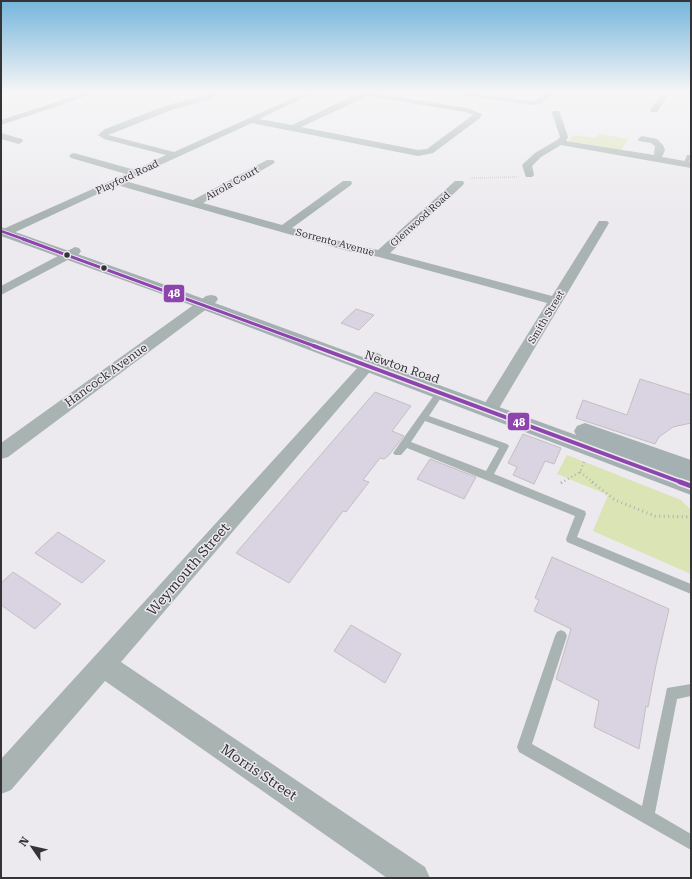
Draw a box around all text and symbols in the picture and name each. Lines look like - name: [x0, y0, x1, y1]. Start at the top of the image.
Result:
- street label: Playford Road: [94, 157, 161, 196]
- street label: Airola Court: [204, 164, 261, 202]
- street label: Glenwood Road: [388, 189, 453, 249]
- street label: Sorrento Avenue: [295, 226, 376, 258]
- unlabelled marker: [62, 250, 72, 260]
- unlabelled marker: [99, 263, 109, 273]
- line badge: 48: [163, 284, 185, 303]
- text: 48: [168, 287, 180, 300]
- street label: Smith Street: [526, 288, 566, 346]
- street label: Hancock Avenue: [62, 340, 150, 410]
- street label: Newton Road: [363, 348, 442, 386]
- line badge: 48: [507, 412, 530, 431]
- text: 48: [513, 416, 525, 429]
- street label: Weymouth Street: [143, 519, 233, 619]
- street label: Morris Street: [218, 741, 300, 803]
- north arrow: [12, 827, 52, 867]
- text: N: [16, 834, 32, 849]

